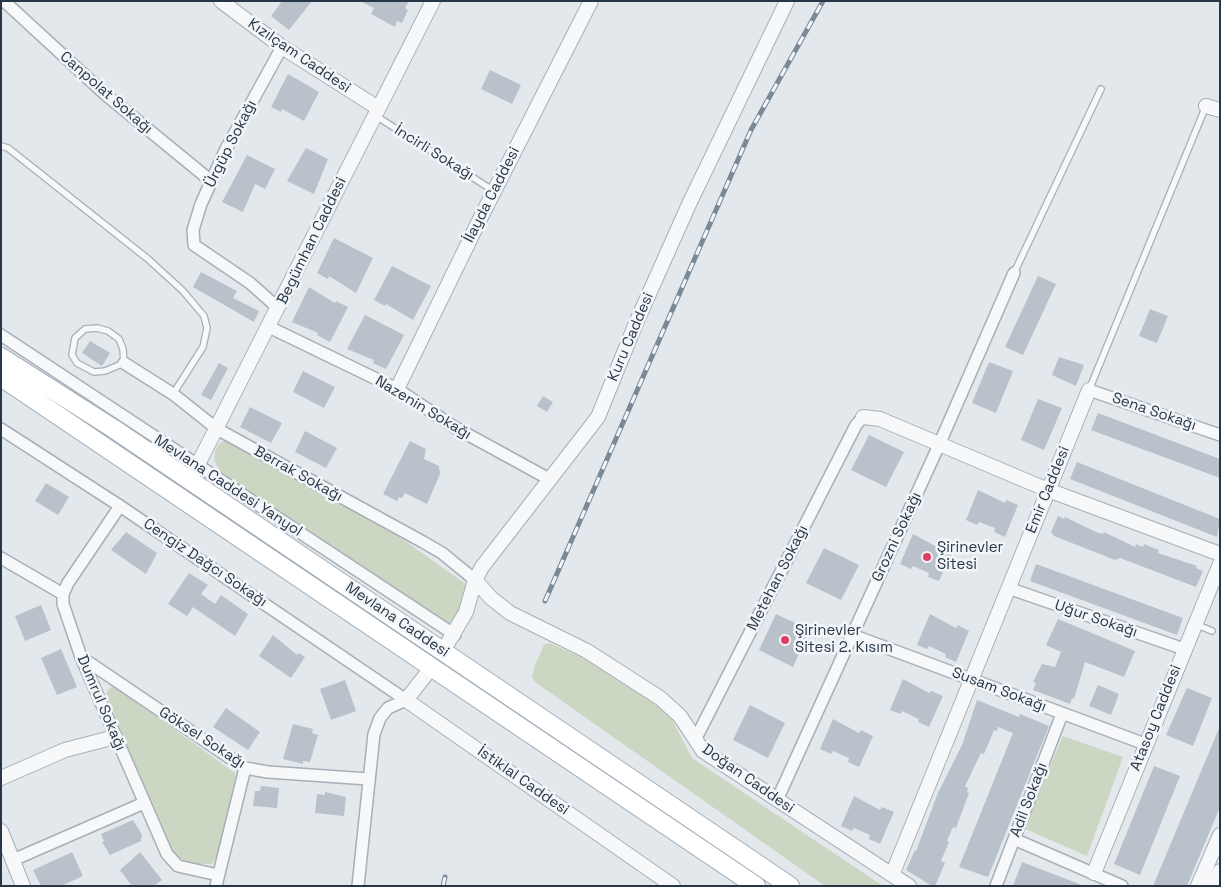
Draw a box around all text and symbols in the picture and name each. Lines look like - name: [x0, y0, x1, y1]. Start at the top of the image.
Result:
- street label: Kızılçam Caddesi: [244, 15, 354, 97]
- street label: Canpolat Sokağı: [56, 48, 156, 138]
- street label: Ürgüp Sokağı: [201, 97, 261, 191]
- street label: İncirli Sokağı: [391, 121, 477, 185]
- street label: İlayda Caddesi: [460, 144, 524, 246]
- street label: Begümhan Caddesi: [273, 174, 351, 308]
- street label: Kuru Caddesi: [604, 290, 658, 384]
- street label: Nazenin Sokağı: [372, 372, 474, 444]
- street label: Sena Sokağı: [1110, 389, 1198, 435]
- street label: Mevlana Caddesi Yanyol: [151, 431, 305, 541]
- street label: Berrak Sokağı: [251, 442, 345, 506]
- street label: Emir Caddesi: [1022, 444, 1074, 536]
- street label: Grozni Sokağı: [868, 489, 926, 585]
- street label: Cengiz Dağcı Sokağı: [140, 515, 270, 611]
- street label: Metehan Sokağı: [744, 522, 812, 634]
- place label: Şirinevler Sitesi: [937, 539, 1003, 574]
- marker: Şirinevler Sitesi: [921, 551, 933, 563]
- street label: Mevlana Caddesi: [342, 579, 452, 661]
- street label: Uğur Sokağı: [1052, 596, 1140, 642]
- place label: Şirinevler Sitesi 2. Kısım: [795, 622, 893, 657]
- marker: Şirinevler Sitesi 2. Kısım: [779, 634, 791, 646]
- street label: Dumrul Sokağı: [73, 652, 129, 754]
- street label: Atasoy Caddesi: [1127, 662, 1185, 774]
- street label: Susam Sokağı: [949, 664, 1049, 716]
- street label: Göksel Sokağı: [155, 703, 249, 773]
- street label: Doğan Caddesi: [698, 741, 798, 817]
- street label: İstiklal Caddesi: [474, 743, 572, 819]
- street label: Adil Sokağı: [1007, 760, 1051, 840]

